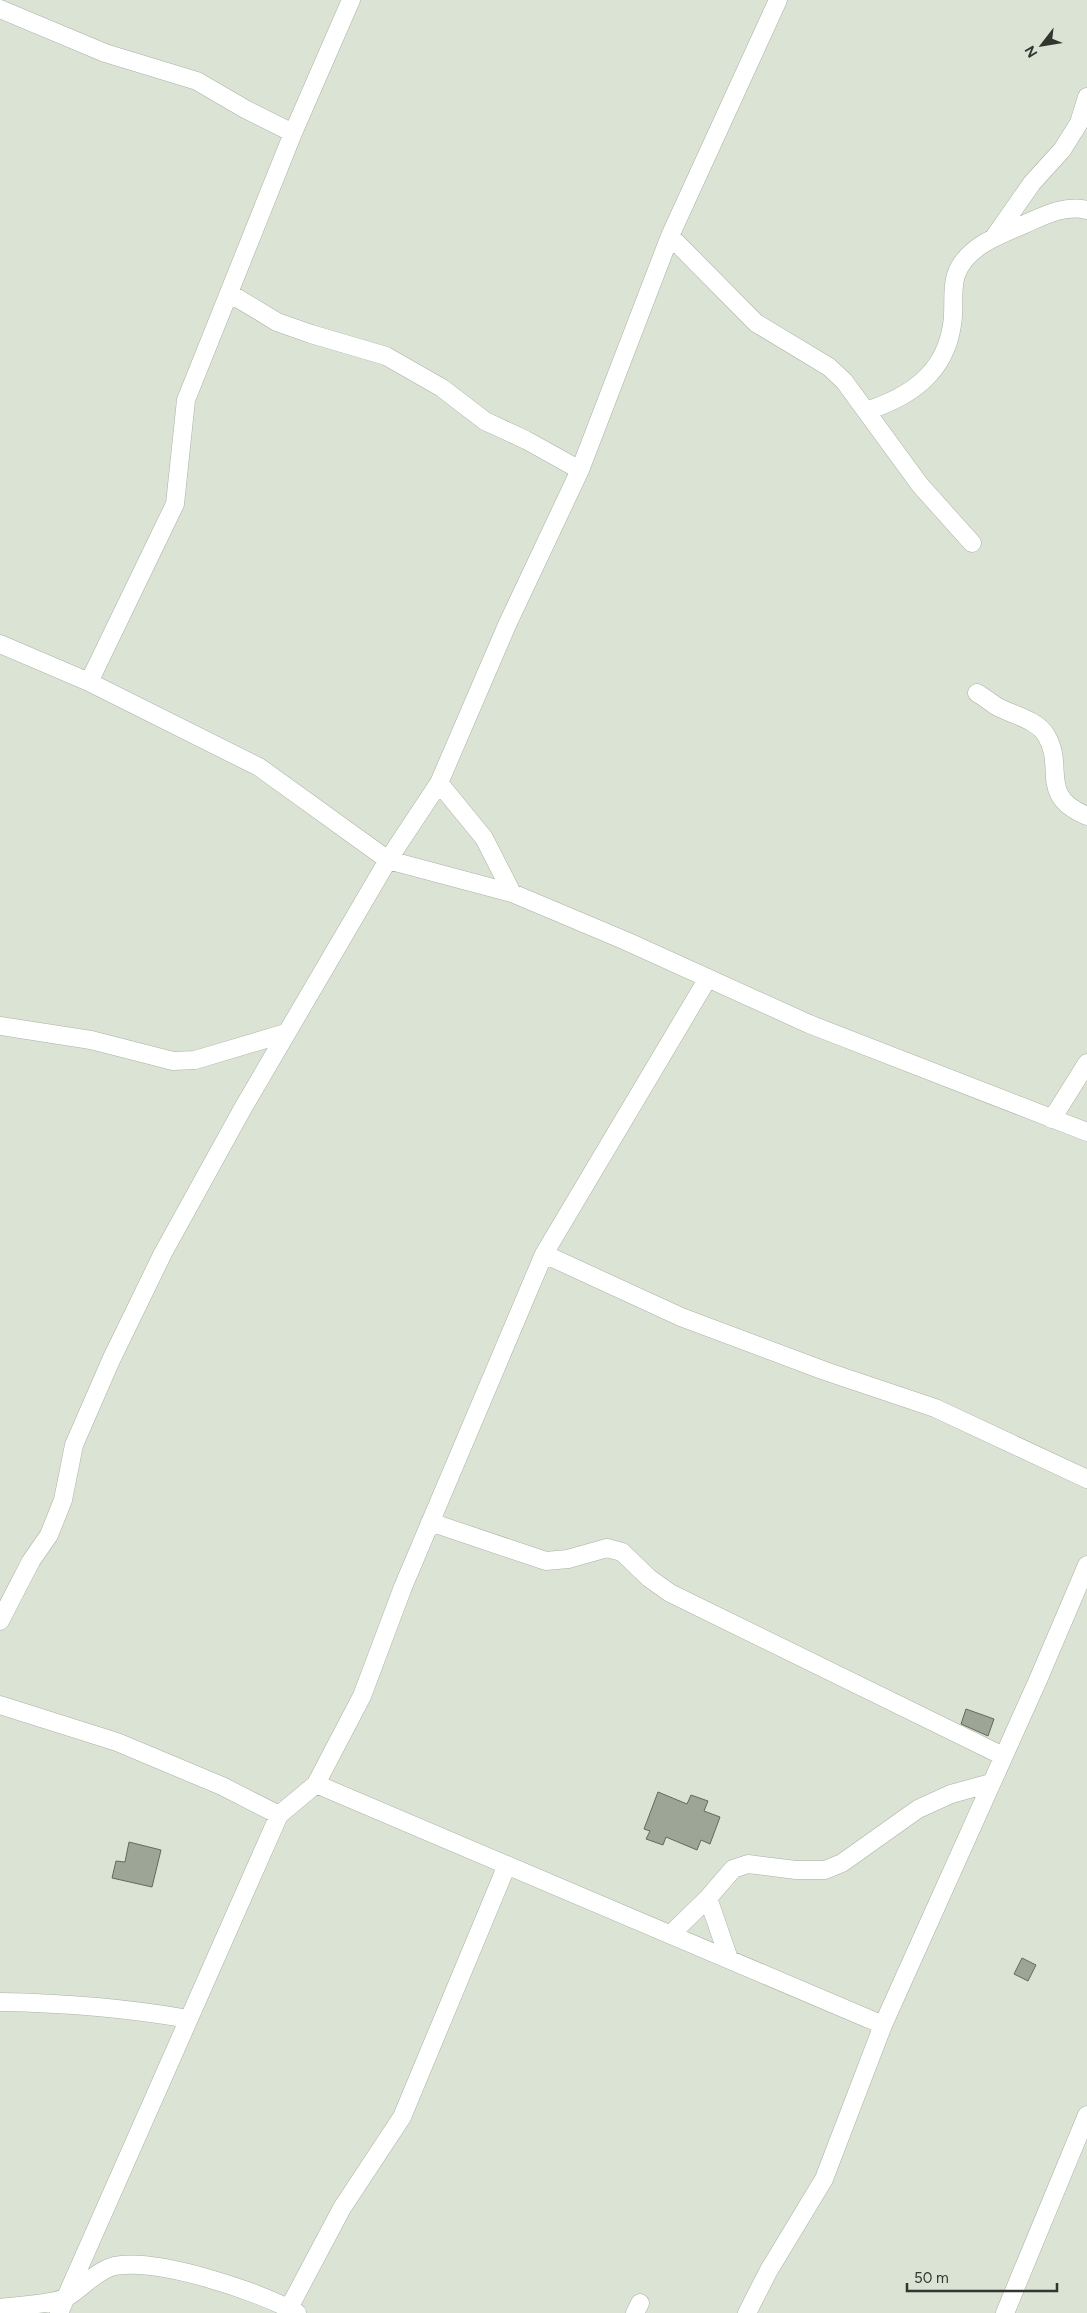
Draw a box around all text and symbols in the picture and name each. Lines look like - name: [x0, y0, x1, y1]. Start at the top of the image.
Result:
- north arrow: [1017, 20, 1067, 70]
- text: N: [1021, 42, 1041, 60]
- scale bar: [907, 2260, 1057, 2292]
- text: 50 m: [914, 2269, 949, 2287]

